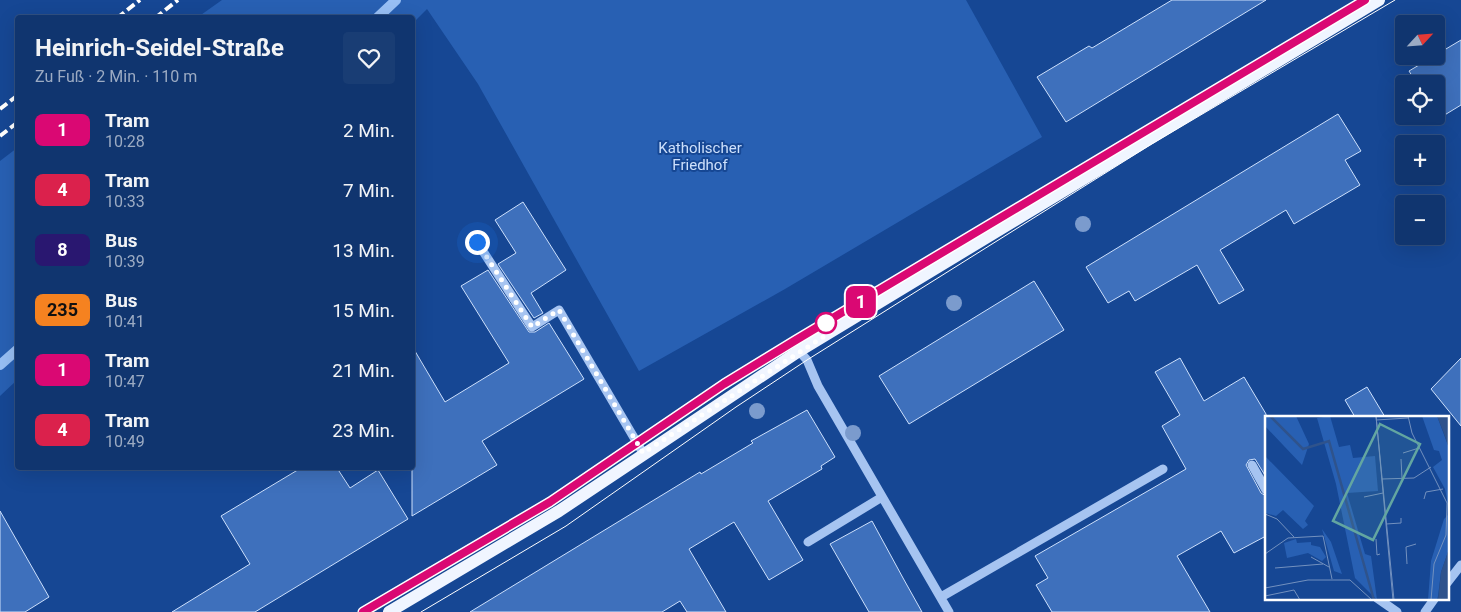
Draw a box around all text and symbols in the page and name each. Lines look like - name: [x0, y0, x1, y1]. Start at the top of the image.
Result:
- north arrow: [1395, 15, 1445, 65]
- map controls: [1395, 15, 1445, 245]
- button: heart: [343, 32, 395, 84]
- text: Heinrich-Seidel-Straße: [35, 34, 284, 62]
- text: Zu Fuß · 2 Min. · 110 m: [35, 67, 197, 86]
- button: locate: [1395, 75, 1445, 125]
- text: Tram: [105, 109, 149, 132]
- text: 1: [57, 119, 68, 140]
- text: 2 Min.: [343, 119, 395, 142]
- text: 10:28: [105, 132, 145, 151]
- button: +: [1395, 135, 1445, 185]
- park label: Katholischer Friedhof: [658, 139, 742, 174]
- text: Tram: [105, 169, 149, 192]
- text: 4: [57, 179, 68, 200]
- text: 7 Min.: [343, 179, 395, 202]
- text: 10:33: [105, 192, 145, 211]
- button: −: [1395, 195, 1445, 245]
- text: Bus: [105, 229, 138, 252]
- your location: [465, 230, 490, 255]
- text: 8: [57, 239, 68, 260]
- text: 13 Min.: [332, 239, 395, 262]
- text: 10:39: [105, 252, 145, 271]
- line badge: 1: [845, 286, 877, 318]
- text: Bus: [105, 289, 138, 312]
- text: 1: [856, 291, 866, 312]
- text: 235: [47, 299, 78, 320]
- text: 15 Min.: [332, 299, 395, 322]
- text: 10:41: [105, 312, 145, 331]
- unlabelled marker: [815, 312, 837, 334]
- text: Tram: [105, 349, 149, 372]
- text: 1: [57, 359, 68, 380]
- text: 21 Min.: [332, 359, 395, 382]
- text: 10:47: [105, 372, 145, 391]
- text: Tram: [105, 409, 149, 432]
- inset map: [1265, 416, 1448, 600]
- text: 4: [57, 419, 68, 440]
- text: 23 Min.: [332, 419, 395, 442]
- text: 10:49: [105, 432, 145, 451]

